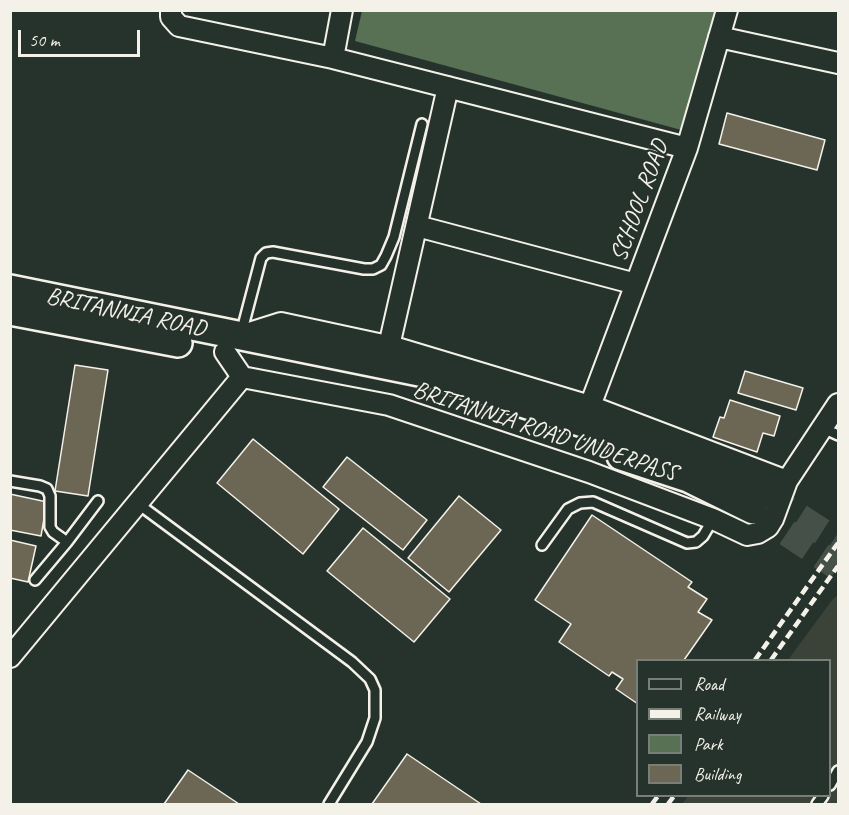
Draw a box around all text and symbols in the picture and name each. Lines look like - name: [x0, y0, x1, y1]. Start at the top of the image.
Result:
- scale bar: [21, 18, 142, 56]
- text: 50 m: [29, 29, 60, 51]
- street label: SCHOOL ROAD: [605, 136, 675, 266]
- street label: BRITANNIA ROAD: [44, 282, 208, 344]
- street label: BRITANNIA ROAD UNDERPASS: [409, 376, 681, 488]
- legend: [636, 659, 831, 797]
- text: Road: [694, 673, 724, 695]
- text: Railway: [694, 703, 741, 725]
- text: Park: [694, 733, 723, 755]
- text: Building: [694, 763, 741, 785]

